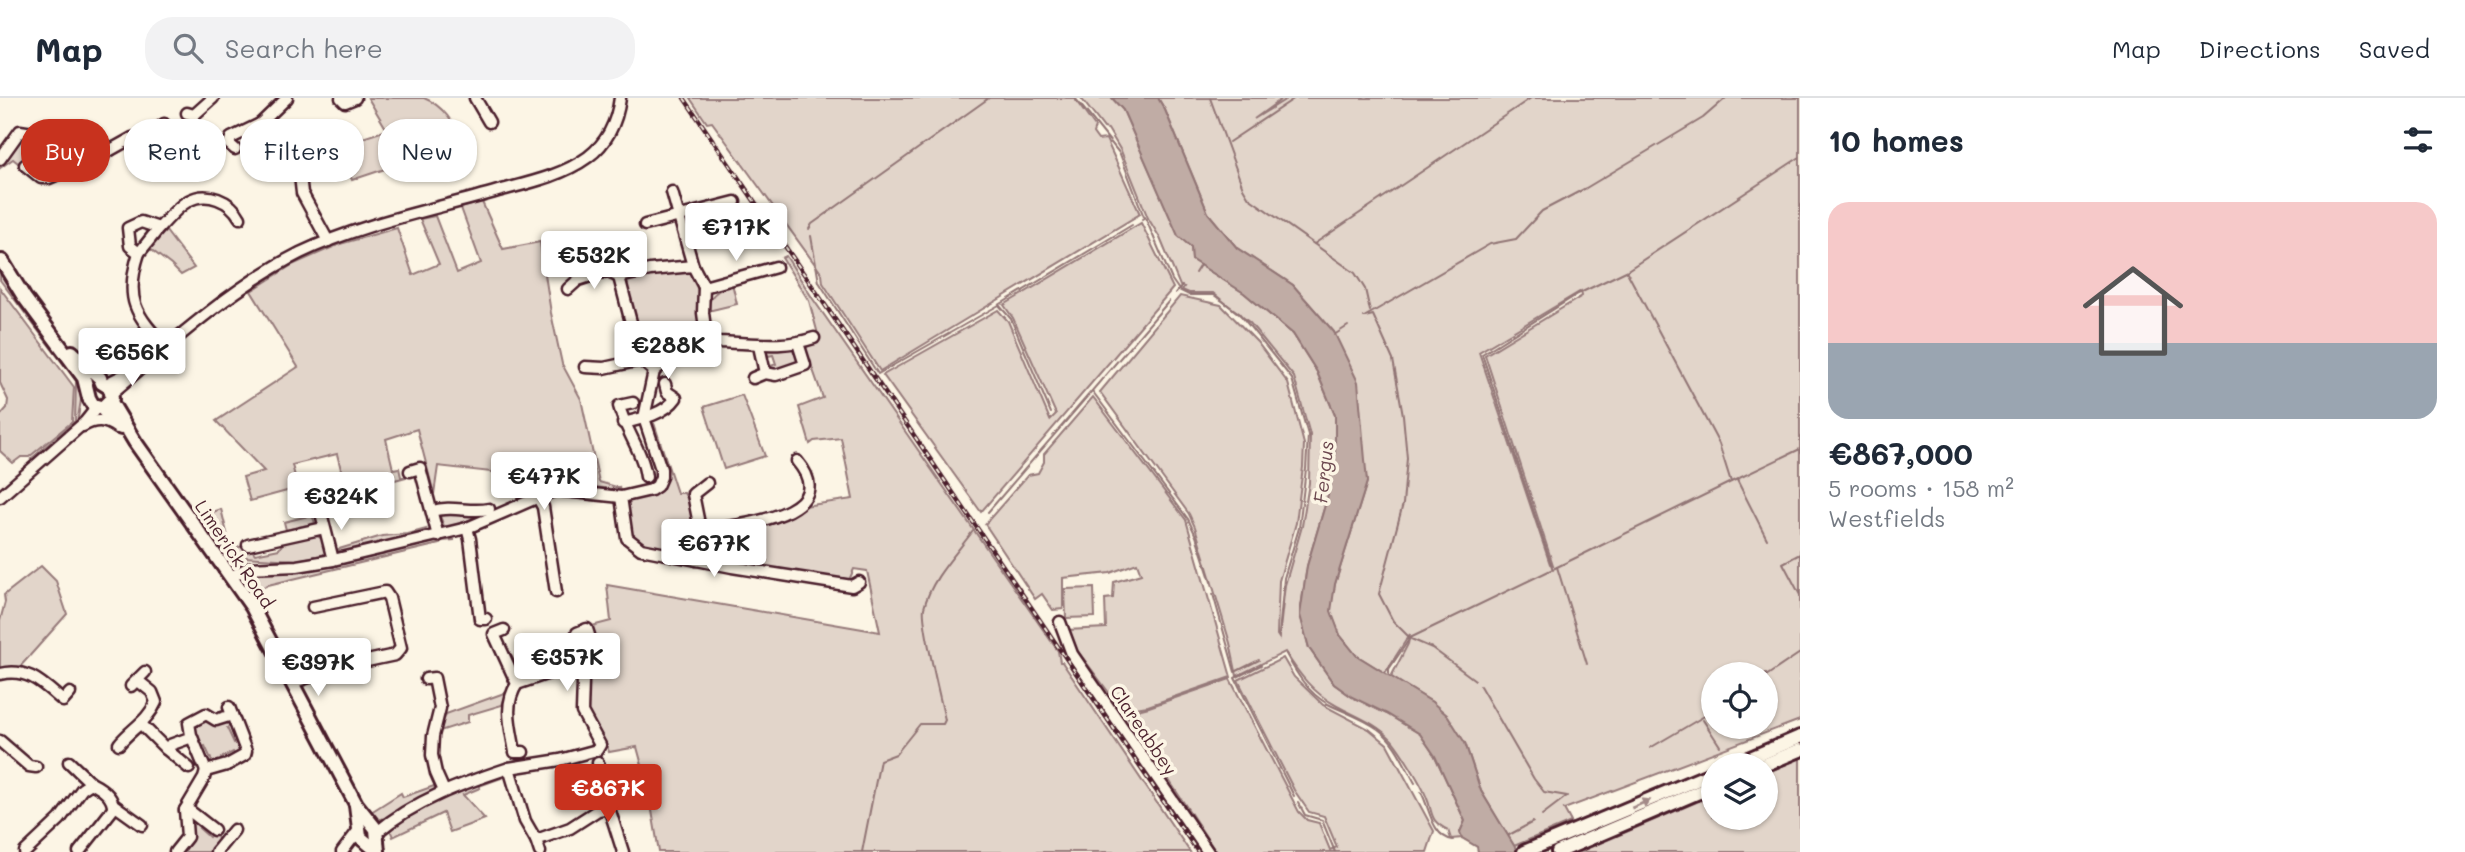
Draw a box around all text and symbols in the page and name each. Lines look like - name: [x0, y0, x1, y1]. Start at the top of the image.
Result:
- search box: [145, 17, 635, 80]
- text: Map: [35, 27, 103, 70]
- icon: search: [169, 29, 207, 67]
- text: Search here: [225, 31, 383, 65]
- text: Map: [2112, 33, 2161, 64]
- text: Directions: [2199, 33, 2321, 64]
- text: Saved: [2359, 33, 2430, 64]
- chip: Buy: [21, 119, 110, 182]
- chip: Rent: [124, 119, 226, 182]
- chip: Filters: [240, 119, 364, 182]
- chip: New: [378, 119, 477, 182]
- text: 10 homes: [1828, 120, 1964, 160]
- icon: filters: [2399, 121, 2437, 159]
- pin: €717K: [687, 204, 785, 263]
- text: €717K: [701, 211, 771, 241]
- pin: €532K: [545, 232, 643, 291]
- text: €532K: [557, 239, 631, 269]
- icon: home: [2070, 248, 2196, 374]
- pin: €288K: [619, 322, 717, 381]
- pin: €656K: [83, 328, 181, 388]
- text: €288K: [630, 329, 706, 359]
- text: €656K: [94, 336, 170, 366]
- text: €867,000: [1828, 433, 1973, 473]
- water label: Fergus: [1307, 440, 1339, 504]
- pin: €477K: [495, 452, 593, 512]
- text: €477K: [507, 460, 581, 490]
- pin: €324K: [292, 472, 390, 532]
- text: 5 rooms · 158 m²: [1828, 473, 2014, 503]
- text: €324K: [303, 480, 379, 510]
- street label: Limerick Road: [190, 495, 280, 613]
- text: Westfields: [1828, 503, 1945, 533]
- pin: €677K: [665, 519, 763, 579]
- text: €677K: [677, 527, 751, 557]
- pin: €357K: [518, 634, 616, 693]
- pin: €397K: [269, 638, 367, 698]
- text: €357K: [530, 641, 604, 671]
- text: €397K: [281, 646, 355, 676]
- map controls: [1701, 662, 1778, 830]
- button: locate: [1701, 662, 1778, 739]
- street label: Clareabbey: [1105, 680, 1183, 780]
- button: layers: [1701, 753, 1778, 830]
- pin: €867K: [559, 764, 657, 824]
- text: €867K: [571, 772, 645, 802]
- one-way arrow: [1630, 798, 1651, 809]

